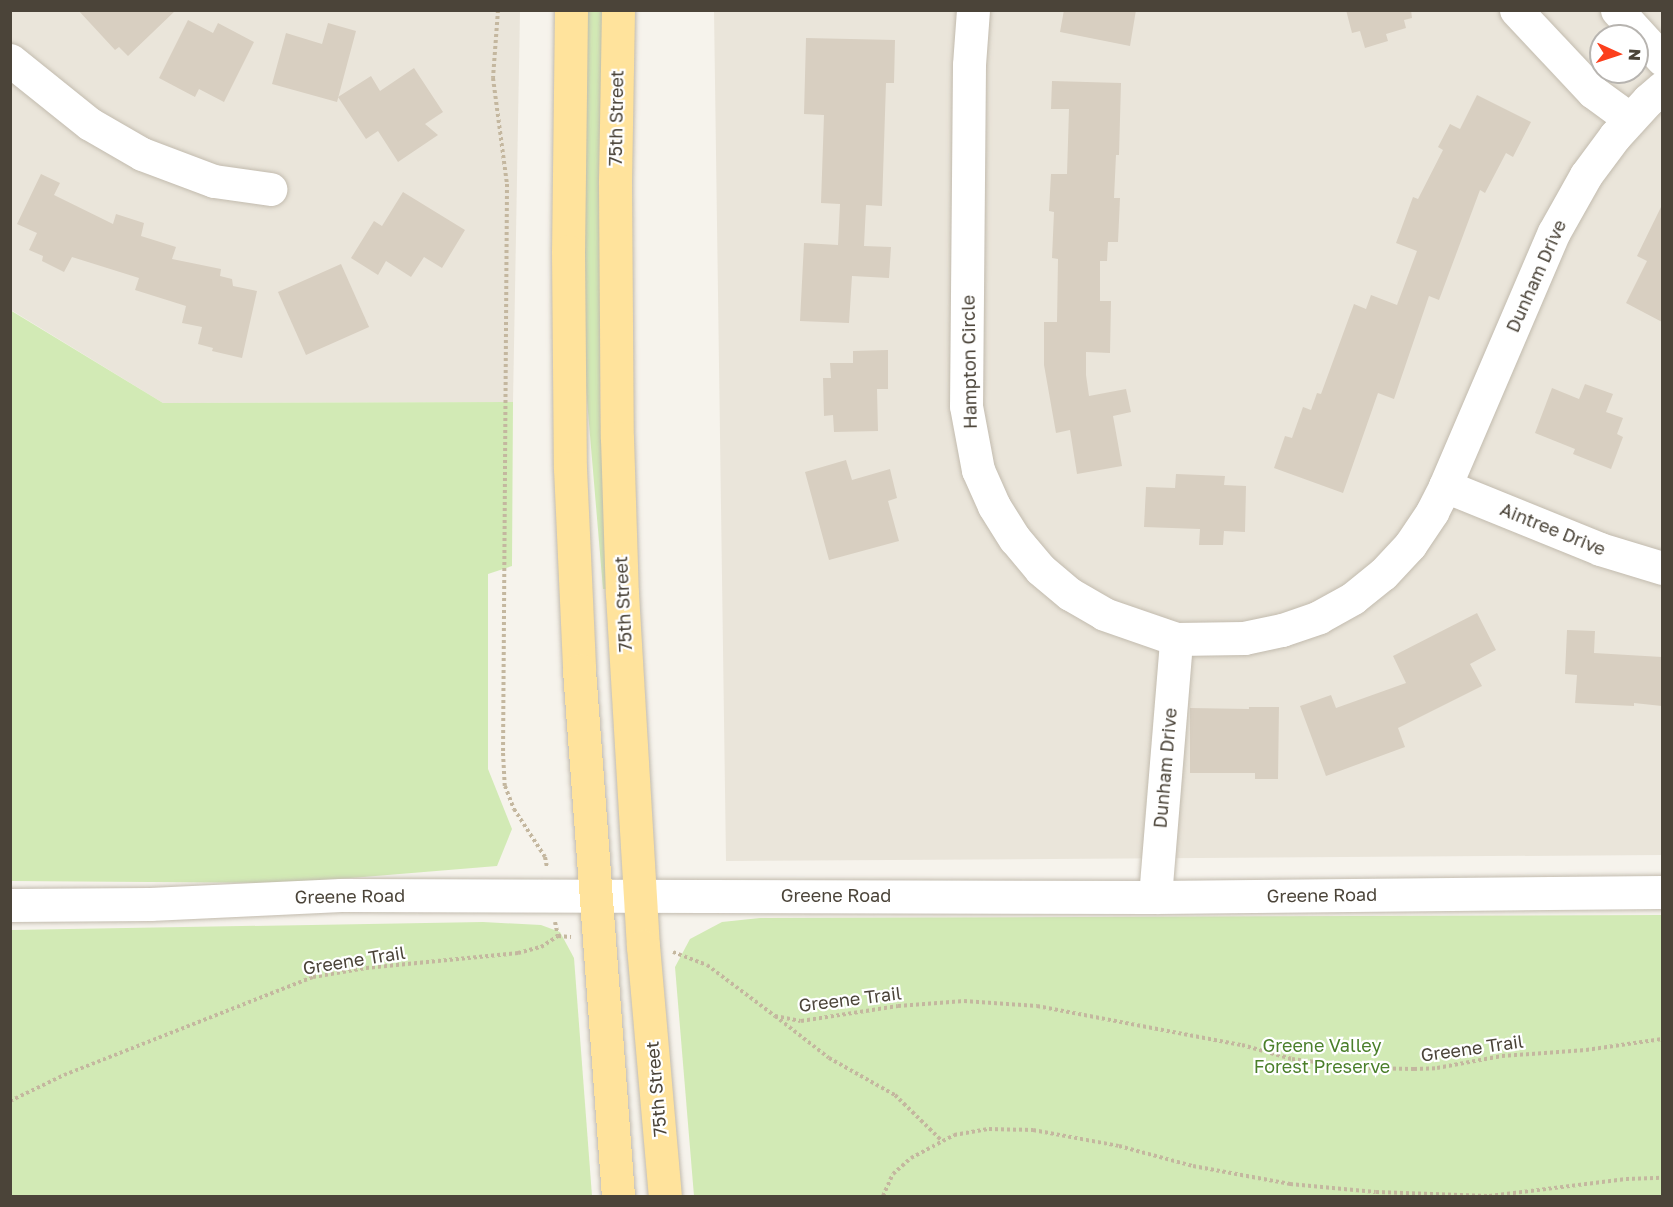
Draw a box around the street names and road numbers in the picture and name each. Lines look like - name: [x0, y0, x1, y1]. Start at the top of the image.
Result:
- street label: 75th Street: [604, 70, 628, 166]
- street label: Dunham Drive: [1502, 216, 1570, 336]
- street label: Hampton Circle: [957, 295, 981, 429]
- street label: Aintree Drive: [1497, 498, 1609, 560]
- street label: 75th Street: [610, 555, 636, 653]
- street label: Dunham Drive: [1149, 707, 1181, 829]
- street label: Greene Road: [1267, 883, 1377, 907]
- street label: Greene Road: [295, 884, 405, 908]
- street label: Greene Road: [781, 884, 891, 906]
- street label: Greene Trail: [301, 941, 407, 979]
- street label: Greene Trail: [797, 982, 903, 1016]
- street label: Greene Trail: [1419, 1030, 1525, 1066]
- street label: 75th Street: [641, 1040, 671, 1138]

